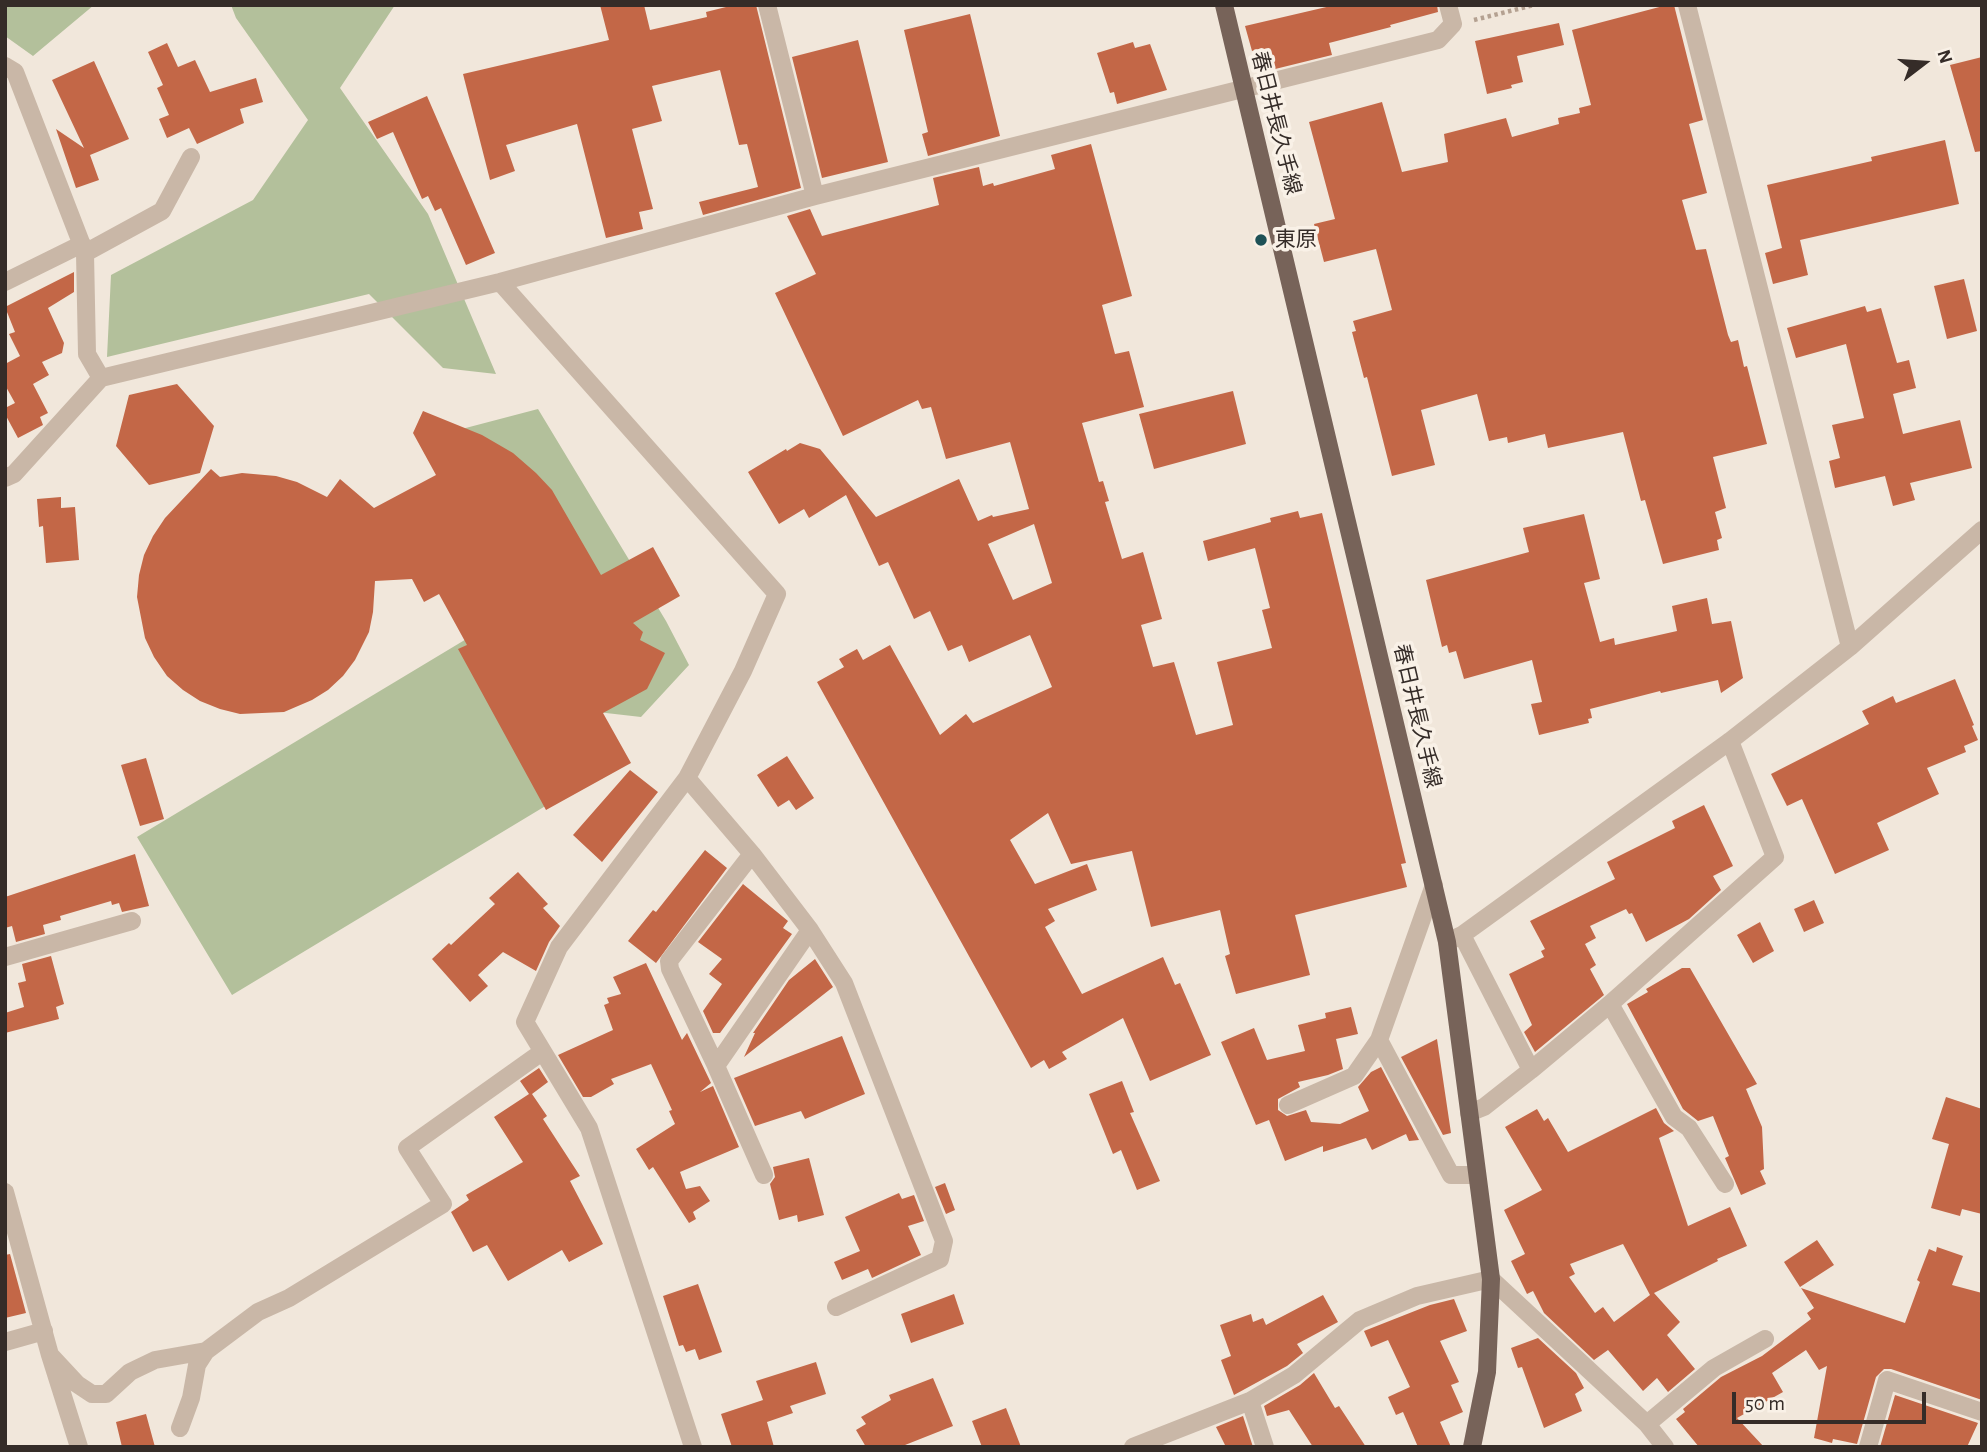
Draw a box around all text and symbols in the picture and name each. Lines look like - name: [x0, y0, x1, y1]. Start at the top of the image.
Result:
- north arrow: [1889, 28, 1959, 98]
- text: N: [1934, 48, 1956, 66]
- street label: 春日井長久手線: [1246, 49, 1306, 197]
- place label: 東原: [1275, 227, 1317, 253]
- marker: 東原: [1253, 232, 1269, 248]
- street label: 春日井長久手線: [1388, 642, 1446, 790]
- scale bar: [1735, 1378, 1929, 1422]
- text: 50 m: [1745, 1393, 1785, 1414]

